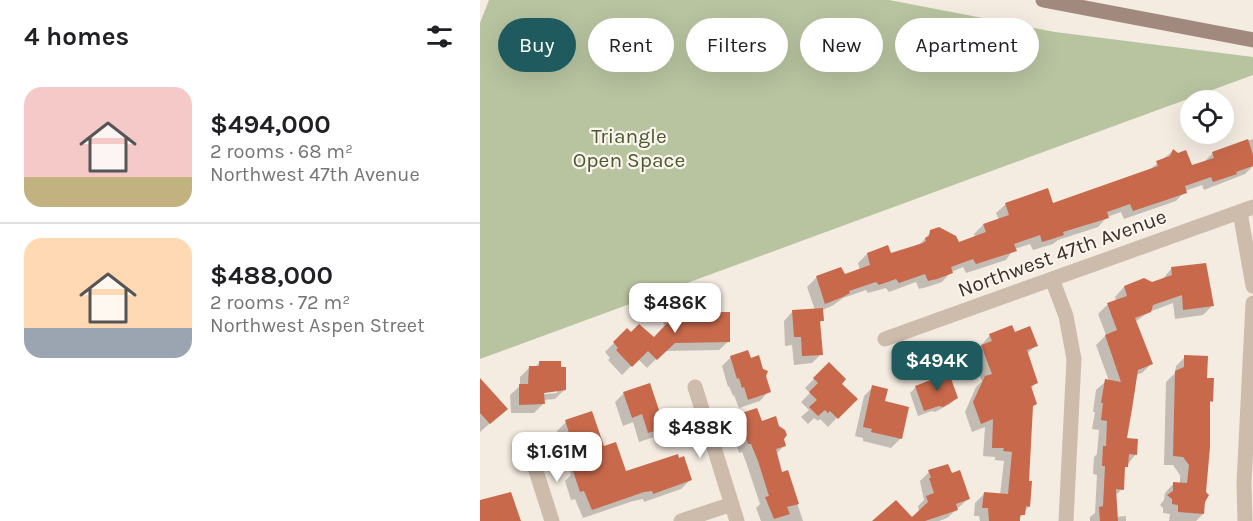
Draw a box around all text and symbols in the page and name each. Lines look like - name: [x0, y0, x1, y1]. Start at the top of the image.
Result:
- chip: Buy: [498, 18, 576, 72]
- chip: Rent: [588, 18, 674, 72]
- chip: Filters: [686, 18, 788, 72]
- chip: New: [800, 18, 883, 72]
- chip: Apartment: [895, 18, 1039, 72]
- icon: filters: [423, 20, 456, 53]
- text: 4 homes: [24, 21, 129, 52]
- map controls: [1180, 90, 1234, 144]
- button: locate: [1180, 90, 1234, 144]
- text: $494,000: [210, 109, 331, 140]
- icon: home: [72, 111, 144, 183]
- park label: Triangle Open Space: [573, 124, 685, 172]
- text: 2 rooms · 68 m²: [210, 140, 353, 163]
- text: Northwest 47th Avenue: [210, 163, 420, 186]
- street label: Northwest 47th Avenue: [954, 204, 1170, 302]
- text: $488,000: [210, 260, 333, 291]
- icon: home: [72, 262, 144, 334]
- pin: $486K: [633, 283, 717, 334]
- text: 2 rooms · 72 m²: [210, 291, 350, 314]
- text: $486K: [643, 291, 707, 314]
- text: Northwest Aspen Street: [210, 314, 425, 337]
- pin: $494K: [895, 341, 979, 392]
- text: $494K: [906, 349, 968, 372]
- pin: $488K: [658, 408, 742, 459]
- text: $488K: [668, 416, 732, 439]
- pin: $1.61M: [508, 432, 606, 483]
- text: $1.61M: [526, 440, 588, 463]

